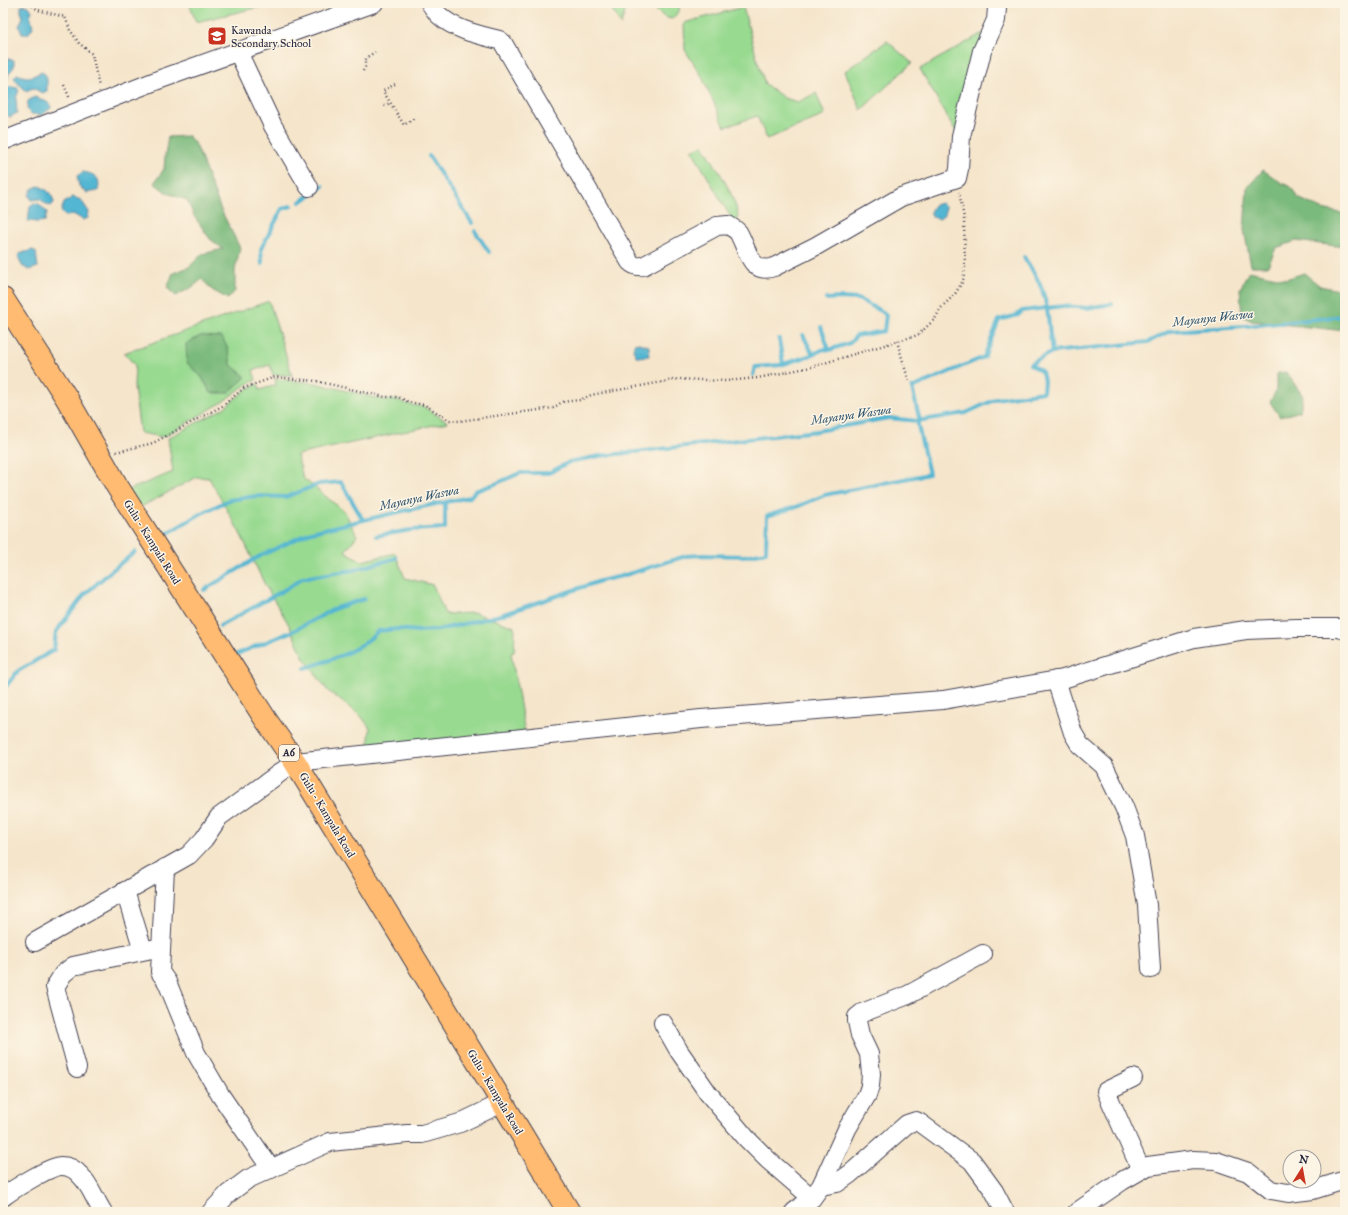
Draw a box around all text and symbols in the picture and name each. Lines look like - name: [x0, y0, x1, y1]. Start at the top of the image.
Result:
- place label: Kawanda Secondary School: [231, 24, 311, 50]
- school or university icon: Kawanda Secondary School: [206, 25, 228, 47]
- water label: Mayanya Waswa: [1171, 307, 1254, 329]
- water label: Mayanya Waswa: [809, 402, 892, 428]
- water label: Mayanya Waswa: [377, 483, 460, 513]
- street label: Gulu - Kampala Road: [121, 497, 184, 587]
- road number: A6: [279, 745, 299, 761]
- street label: Gulu - Kampala Road: [296, 770, 358, 860]
- street label: Gulu - Kampala Road: [464, 1047, 526, 1137]
- north arrow: [1282, 1149, 1322, 1189]
- text: N: [1298, 1152, 1310, 1167]

